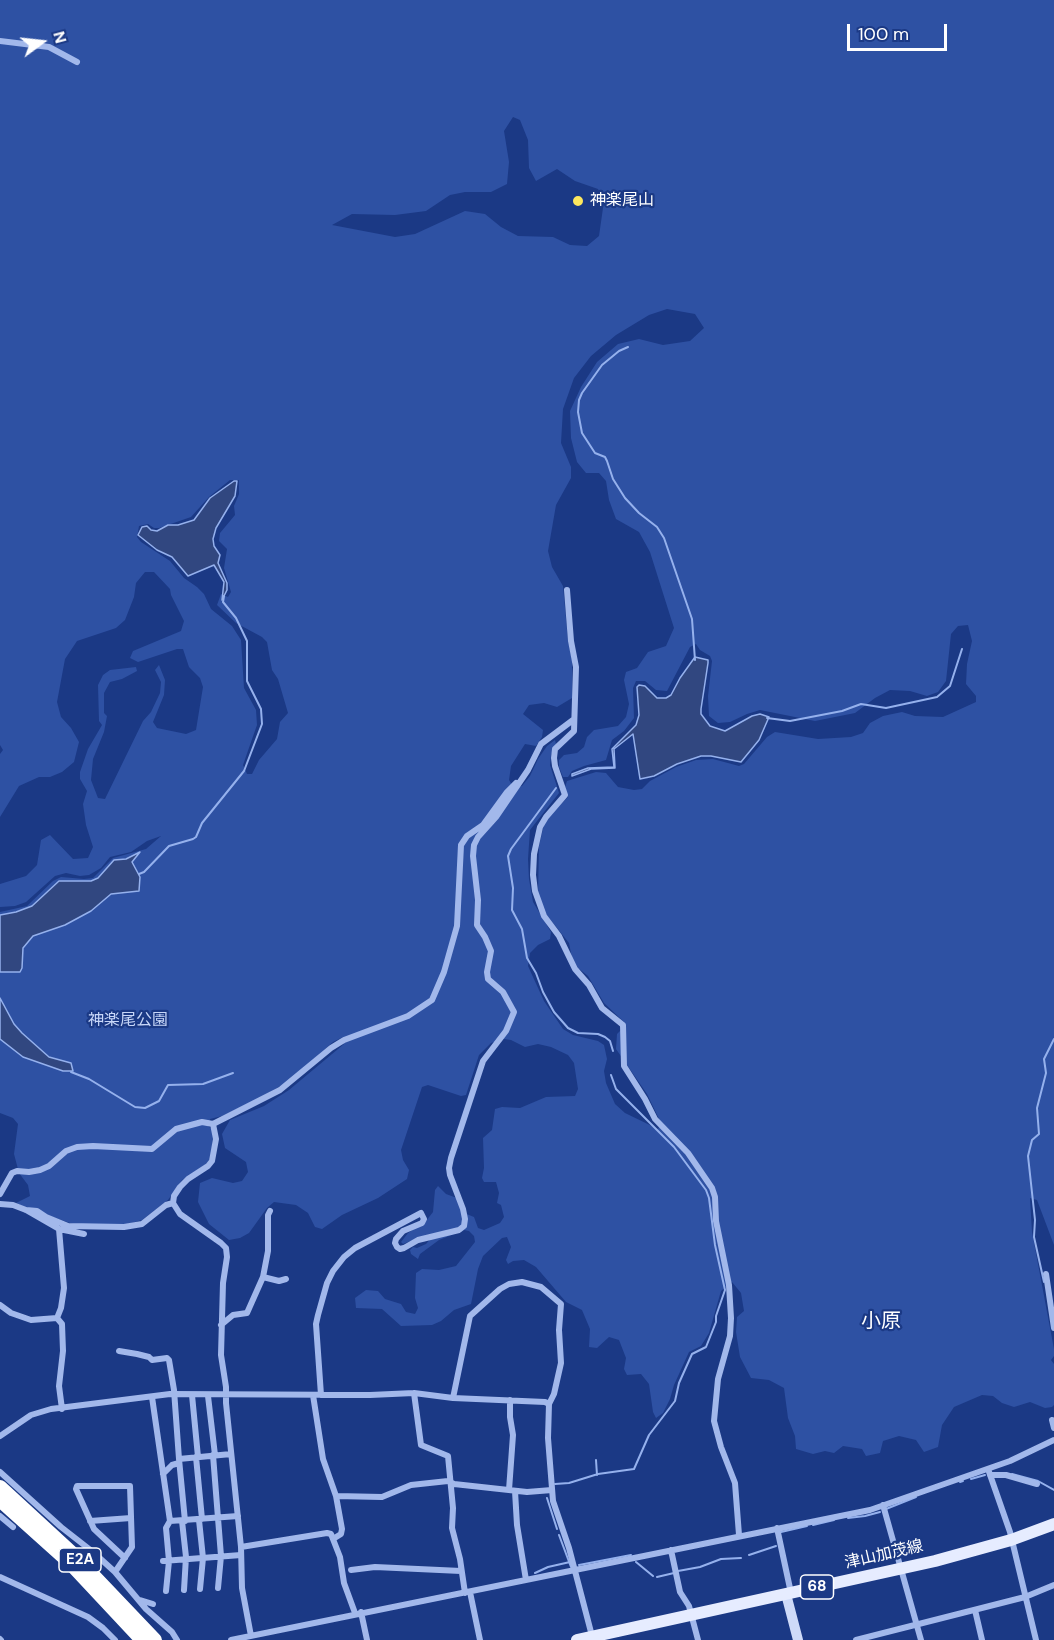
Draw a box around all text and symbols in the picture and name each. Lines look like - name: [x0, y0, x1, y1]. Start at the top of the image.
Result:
- north arrow: [12, 12, 72, 72]
- scale bar: [850, 12, 950, 50]
- text: 100 m: [858, 22, 909, 46]
- text: N: [48, 29, 72, 46]
- place label: 神楽尾山: [590, 191, 654, 211]
- marker: 神楽尾山: [571, 194, 585, 208]
- park label: 神楽尾公園: [88, 1011, 168, 1031]
- district label: 小原: [861, 1310, 901, 1334]
- street label: 津山加茂線: [843, 1537, 925, 1573]
- road number: E2A: [59, 1548, 101, 1572]
- road number: 68: [800, 1575, 834, 1599]

